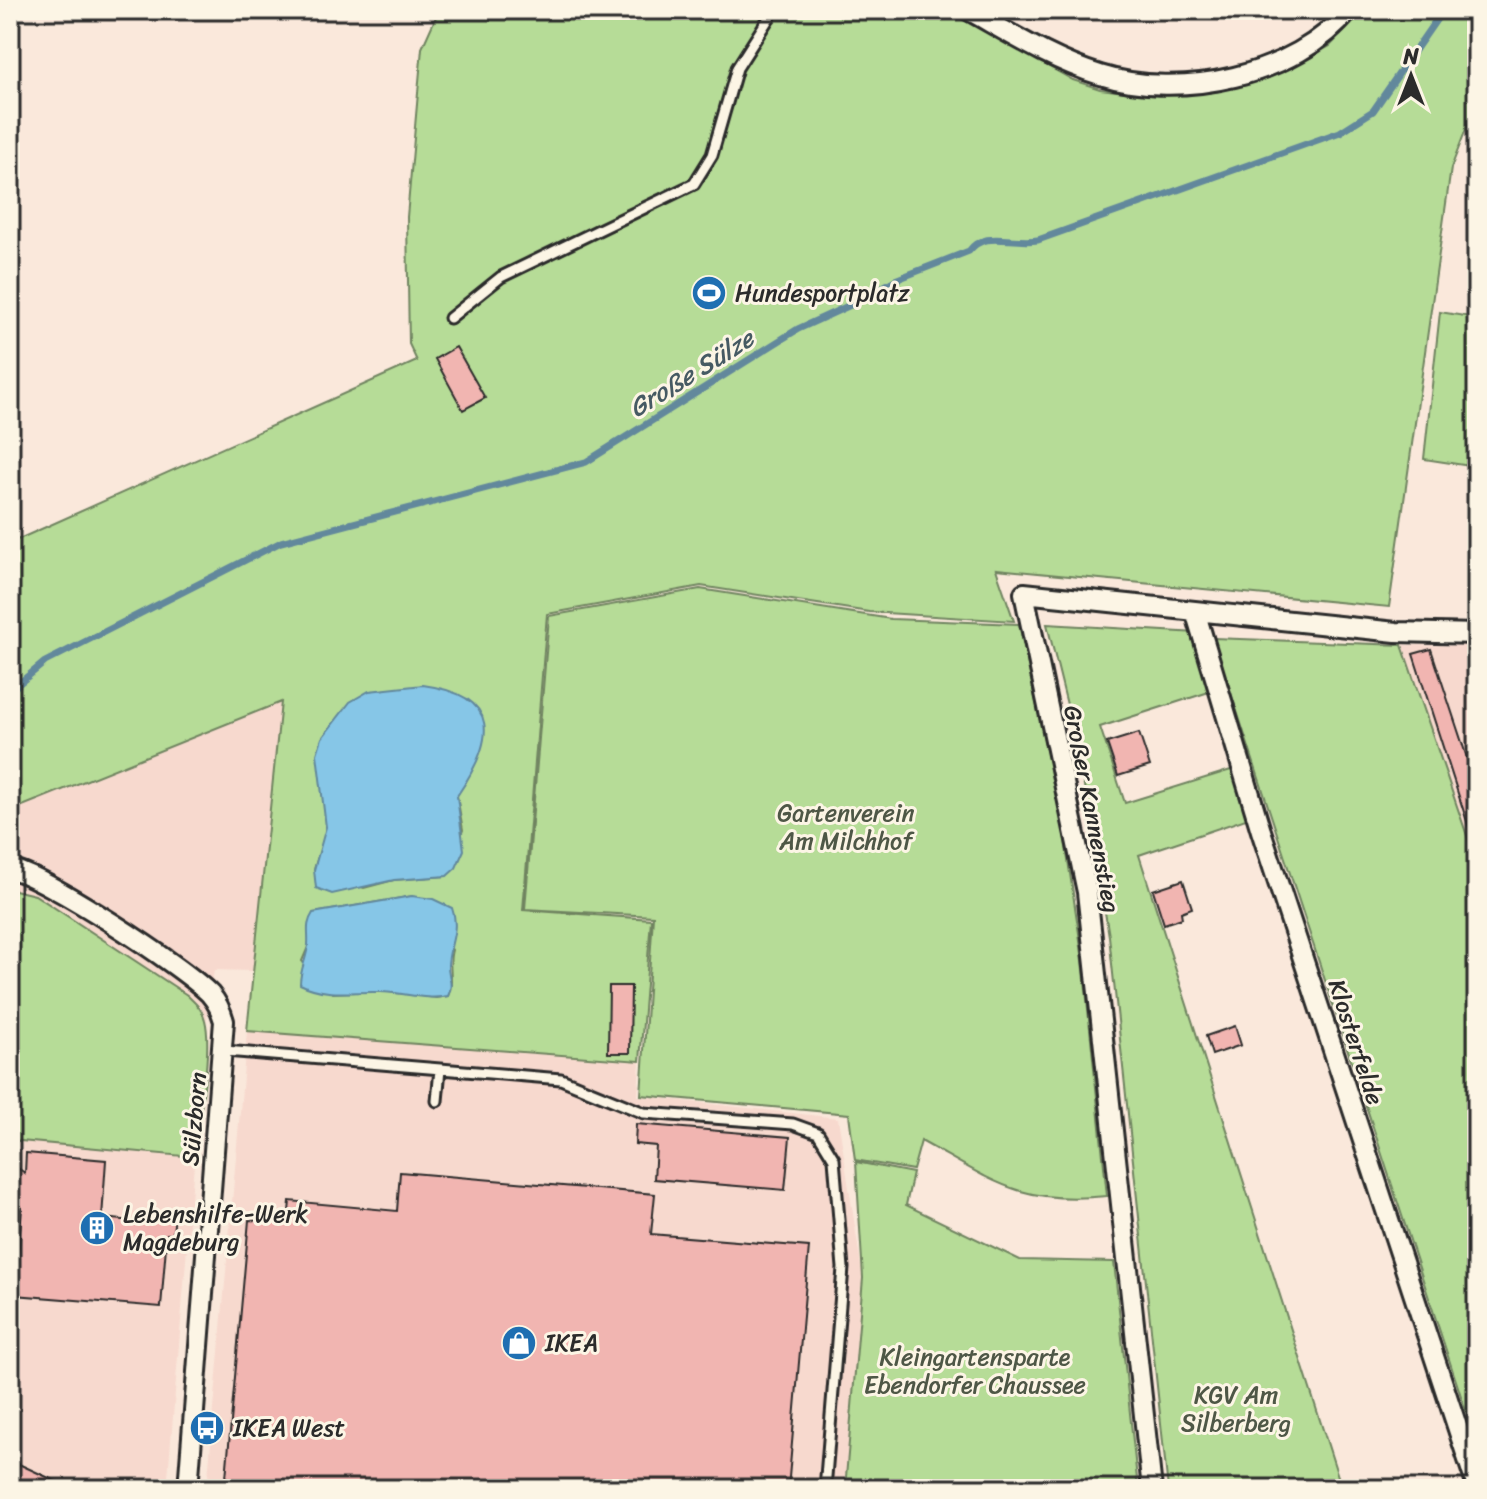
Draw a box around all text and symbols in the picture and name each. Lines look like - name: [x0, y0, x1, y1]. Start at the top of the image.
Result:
- north arrow: [1371, 36, 1451, 116]
- text: N: [1402, 37, 1419, 76]
- place label: Hundesportplatz: [735, 272, 910, 314]
- sports icon: Hundesportplatz: [690, 274, 728, 312]
- water label: Große Sülze: [619, 315, 765, 430]
- street label: Großer Kannenstieg: [1051, 702, 1133, 916]
- park label: Gartenverein Am Milchhof: [777, 792, 915, 862]
- street label: Klosterfelde: [1316, 974, 1396, 1110]
- street label: Sülzborn: [169, 1070, 219, 1168]
- place label: Lebenshilfe-Werk Magdeburg: [123, 1193, 308, 1263]
- building icon: Lebenshilfe-Werk Magdeburg: [78, 1209, 116, 1247]
- place label: IKEA: [544, 1322, 598, 1364]
- shop icon: IKEA: [500, 1324, 538, 1362]
- park label: Kleingartensparte Ebendorfer Chaussee: [864, 1336, 1086, 1406]
- park label: KGV Am Silberberg: [1181, 1374, 1291, 1444]
- place label: IKEA West: [232, 1407, 345, 1449]
- bus stop icon: IKEA West: [188, 1409, 226, 1447]

